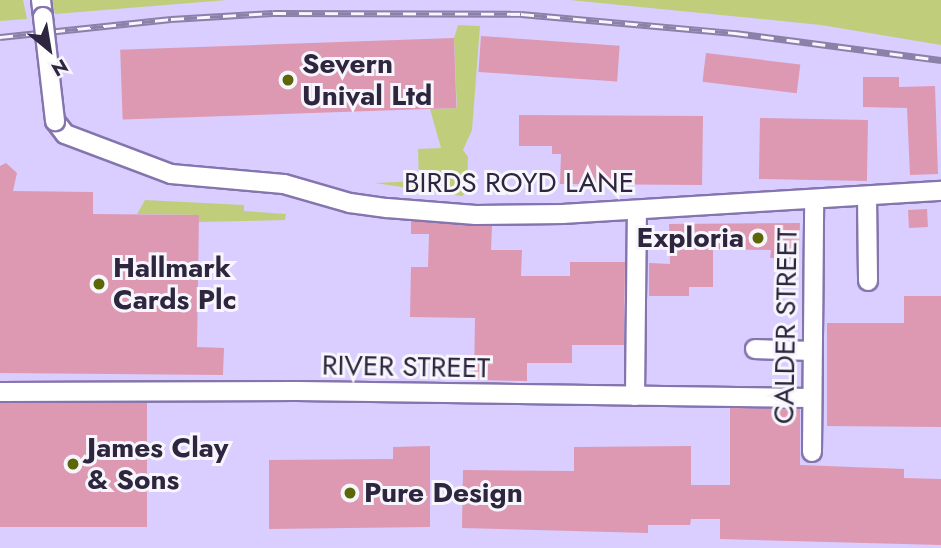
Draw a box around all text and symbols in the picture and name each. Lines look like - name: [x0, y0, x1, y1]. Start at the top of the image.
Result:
- north arrow: [14, 14, 84, 84]
- place label: Severn Unival Ltd: [302, 47, 432, 113]
- text: N: [46, 52, 73, 83]
- marker: Severn Unival Ltd: [280, 72, 296, 88]
- street label: BIRDS ROYD LANE: [404, 166, 634, 200]
- place label: Exploria: [637, 221, 744, 255]
- street label: CALDER STREET: [767, 228, 805, 424]
- marker: Exploria: [750, 230, 766, 246]
- place label: Hallmark Cards Plc: [113, 251, 237, 317]
- marker: Hallmark Cards Plc: [91, 276, 107, 292]
- street label: RIVER STREET: [322, 349, 490, 385]
- place label: James Clay & Sons: [87, 431, 228, 497]
- marker: James Clay & Sons: [65, 456, 81, 472]
- place label: Pure Design: [364, 476, 523, 510]
- marker: Pure Design: [342, 485, 358, 501]

